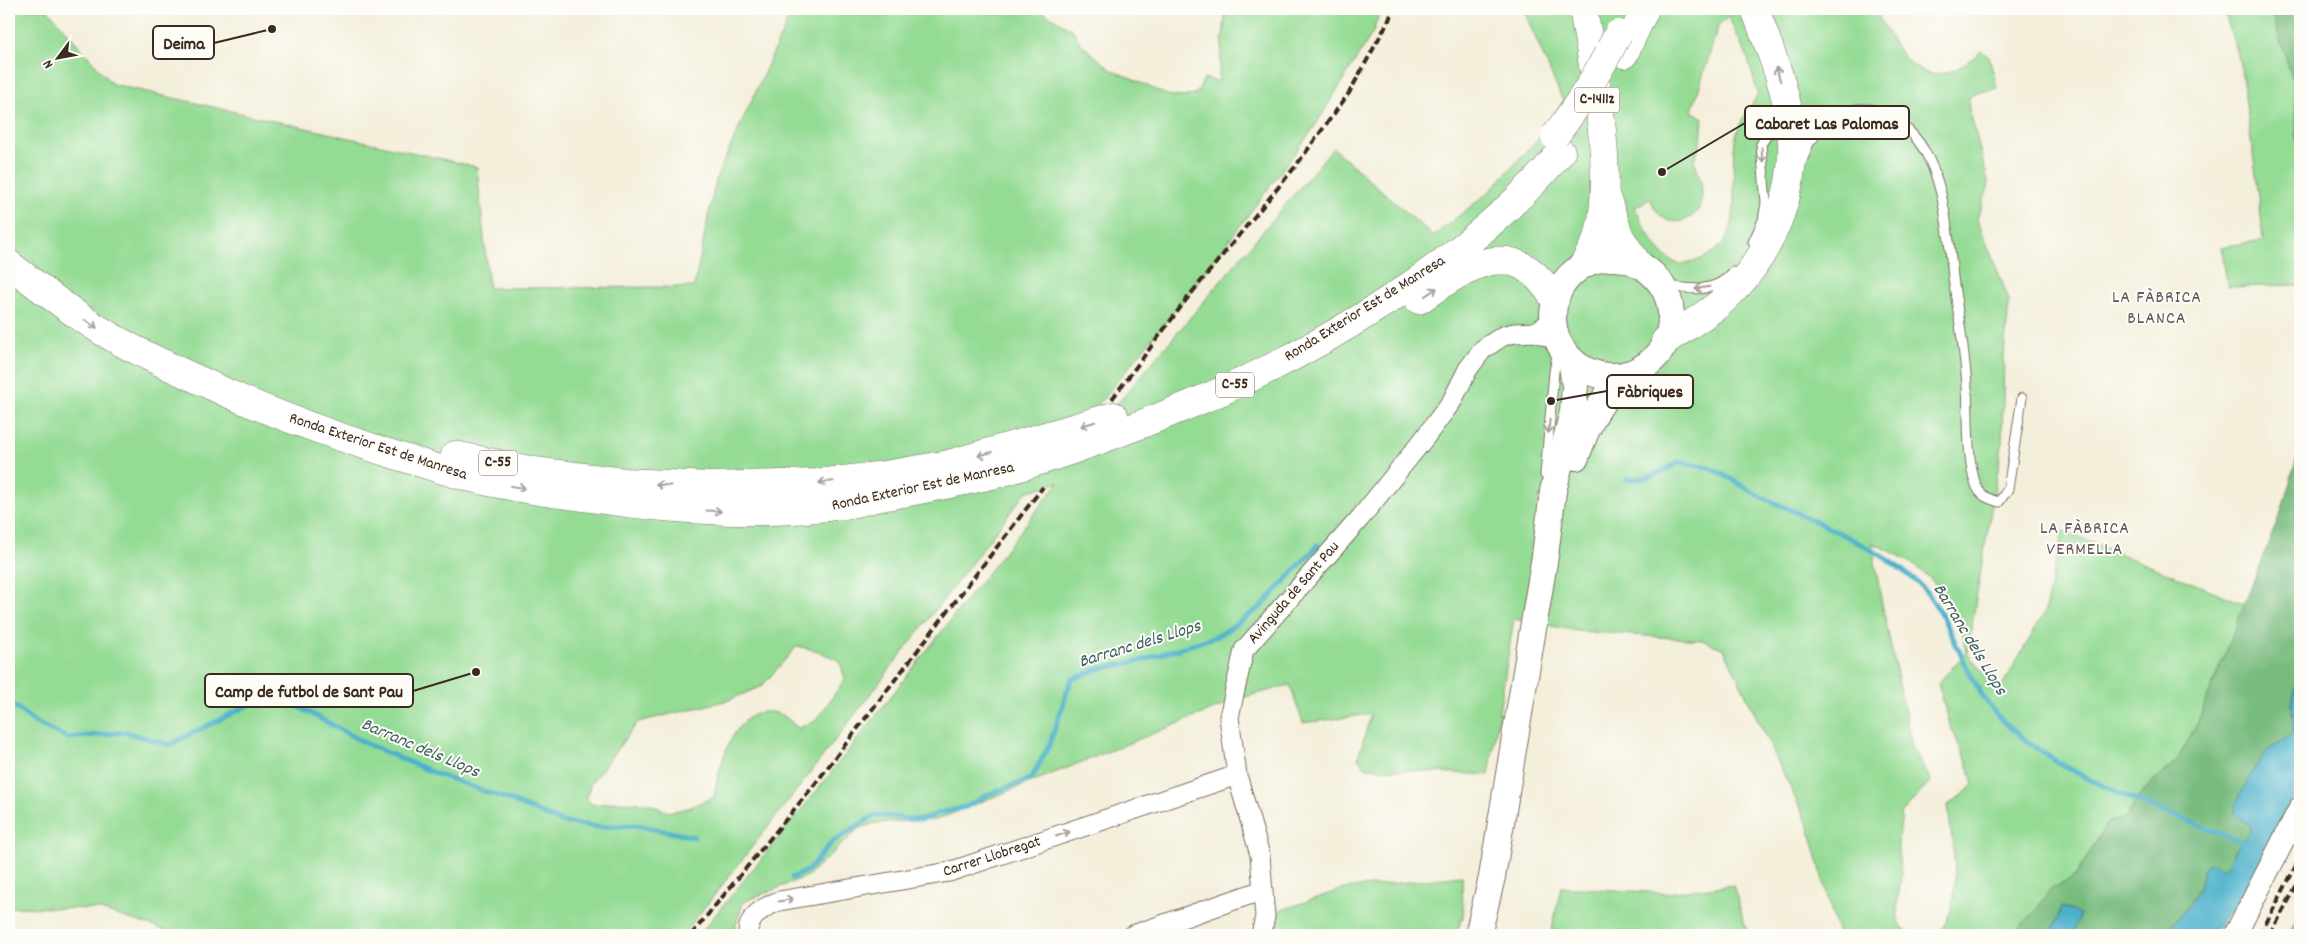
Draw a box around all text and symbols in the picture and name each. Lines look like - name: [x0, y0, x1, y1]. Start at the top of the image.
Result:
- callout: Deima: [153, 26, 214, 59]
- north arrow: [32, 32, 82, 82]
- text: Deima: [163, 33, 205, 58]
- text: N: [38, 56, 59, 72]
- one-way arrow: [1773, 66, 1783, 82]
- road number: C-1411z: [1574, 88, 1620, 112]
- callout: Cabaret Las Palomas: [1745, 106, 1909, 139]
- text: Cabaret Las Palomas: [1755, 113, 1899, 138]
- one-way arrow: [1757, 146, 1766, 162]
- street label: Ronda Exterior Est de Manresa: [1280, 250, 1450, 368]
- one-way arrow: [1694, 284, 1710, 294]
- district label: LA FÀBRICA BLANCA: [2112, 286, 2202, 332]
- one-way arrow: [1424, 287, 1438, 297]
- one-way arrow: [83, 319, 97, 329]
- road number: C-55: [1216, 372, 1254, 398]
- callout: Fàbriques: [1607, 375, 1693, 408]
- text: Fàbriques: [1617, 381, 1683, 406]
- street label: Ronda Exterior Est de Manresa: [286, 407, 470, 487]
- one-way arrow: [1545, 418, 1554, 434]
- one-way arrow: [1080, 419, 1096, 429]
- road number: C-55: [479, 450, 517, 476]
- one-way arrow: [978, 450, 994, 459]
- street label: Ronda Exterior Est de Manresa: [830, 456, 1017, 518]
- one-way arrow: [818, 477, 834, 487]
- one-way arrow: [656, 480, 672, 489]
- one-way arrow: [510, 483, 526, 493]
- one-way arrow: [706, 506, 722, 515]
- district label: LA FÀBRICA VERMELLA: [2040, 517, 2130, 563]
- street label: Avinguda de Sant Pau: [1243, 536, 1345, 649]
- water label: Barranc dels Llops: [1926, 579, 2012, 701]
- water label: Barranc dels Llops: [1076, 614, 1204, 675]
- callout: Camp de futbol de Sant Pau: [205, 674, 413, 707]
- text: Camp de futbol de Sant Pau: [215, 681, 403, 706]
- water label: Barranc dels Llops: [357, 713, 483, 785]
- one-way arrow: [1054, 829, 1070, 838]
- street label: Carrer Llobregat: [940, 830, 1044, 884]
- one-way arrow: [778, 895, 794, 904]

